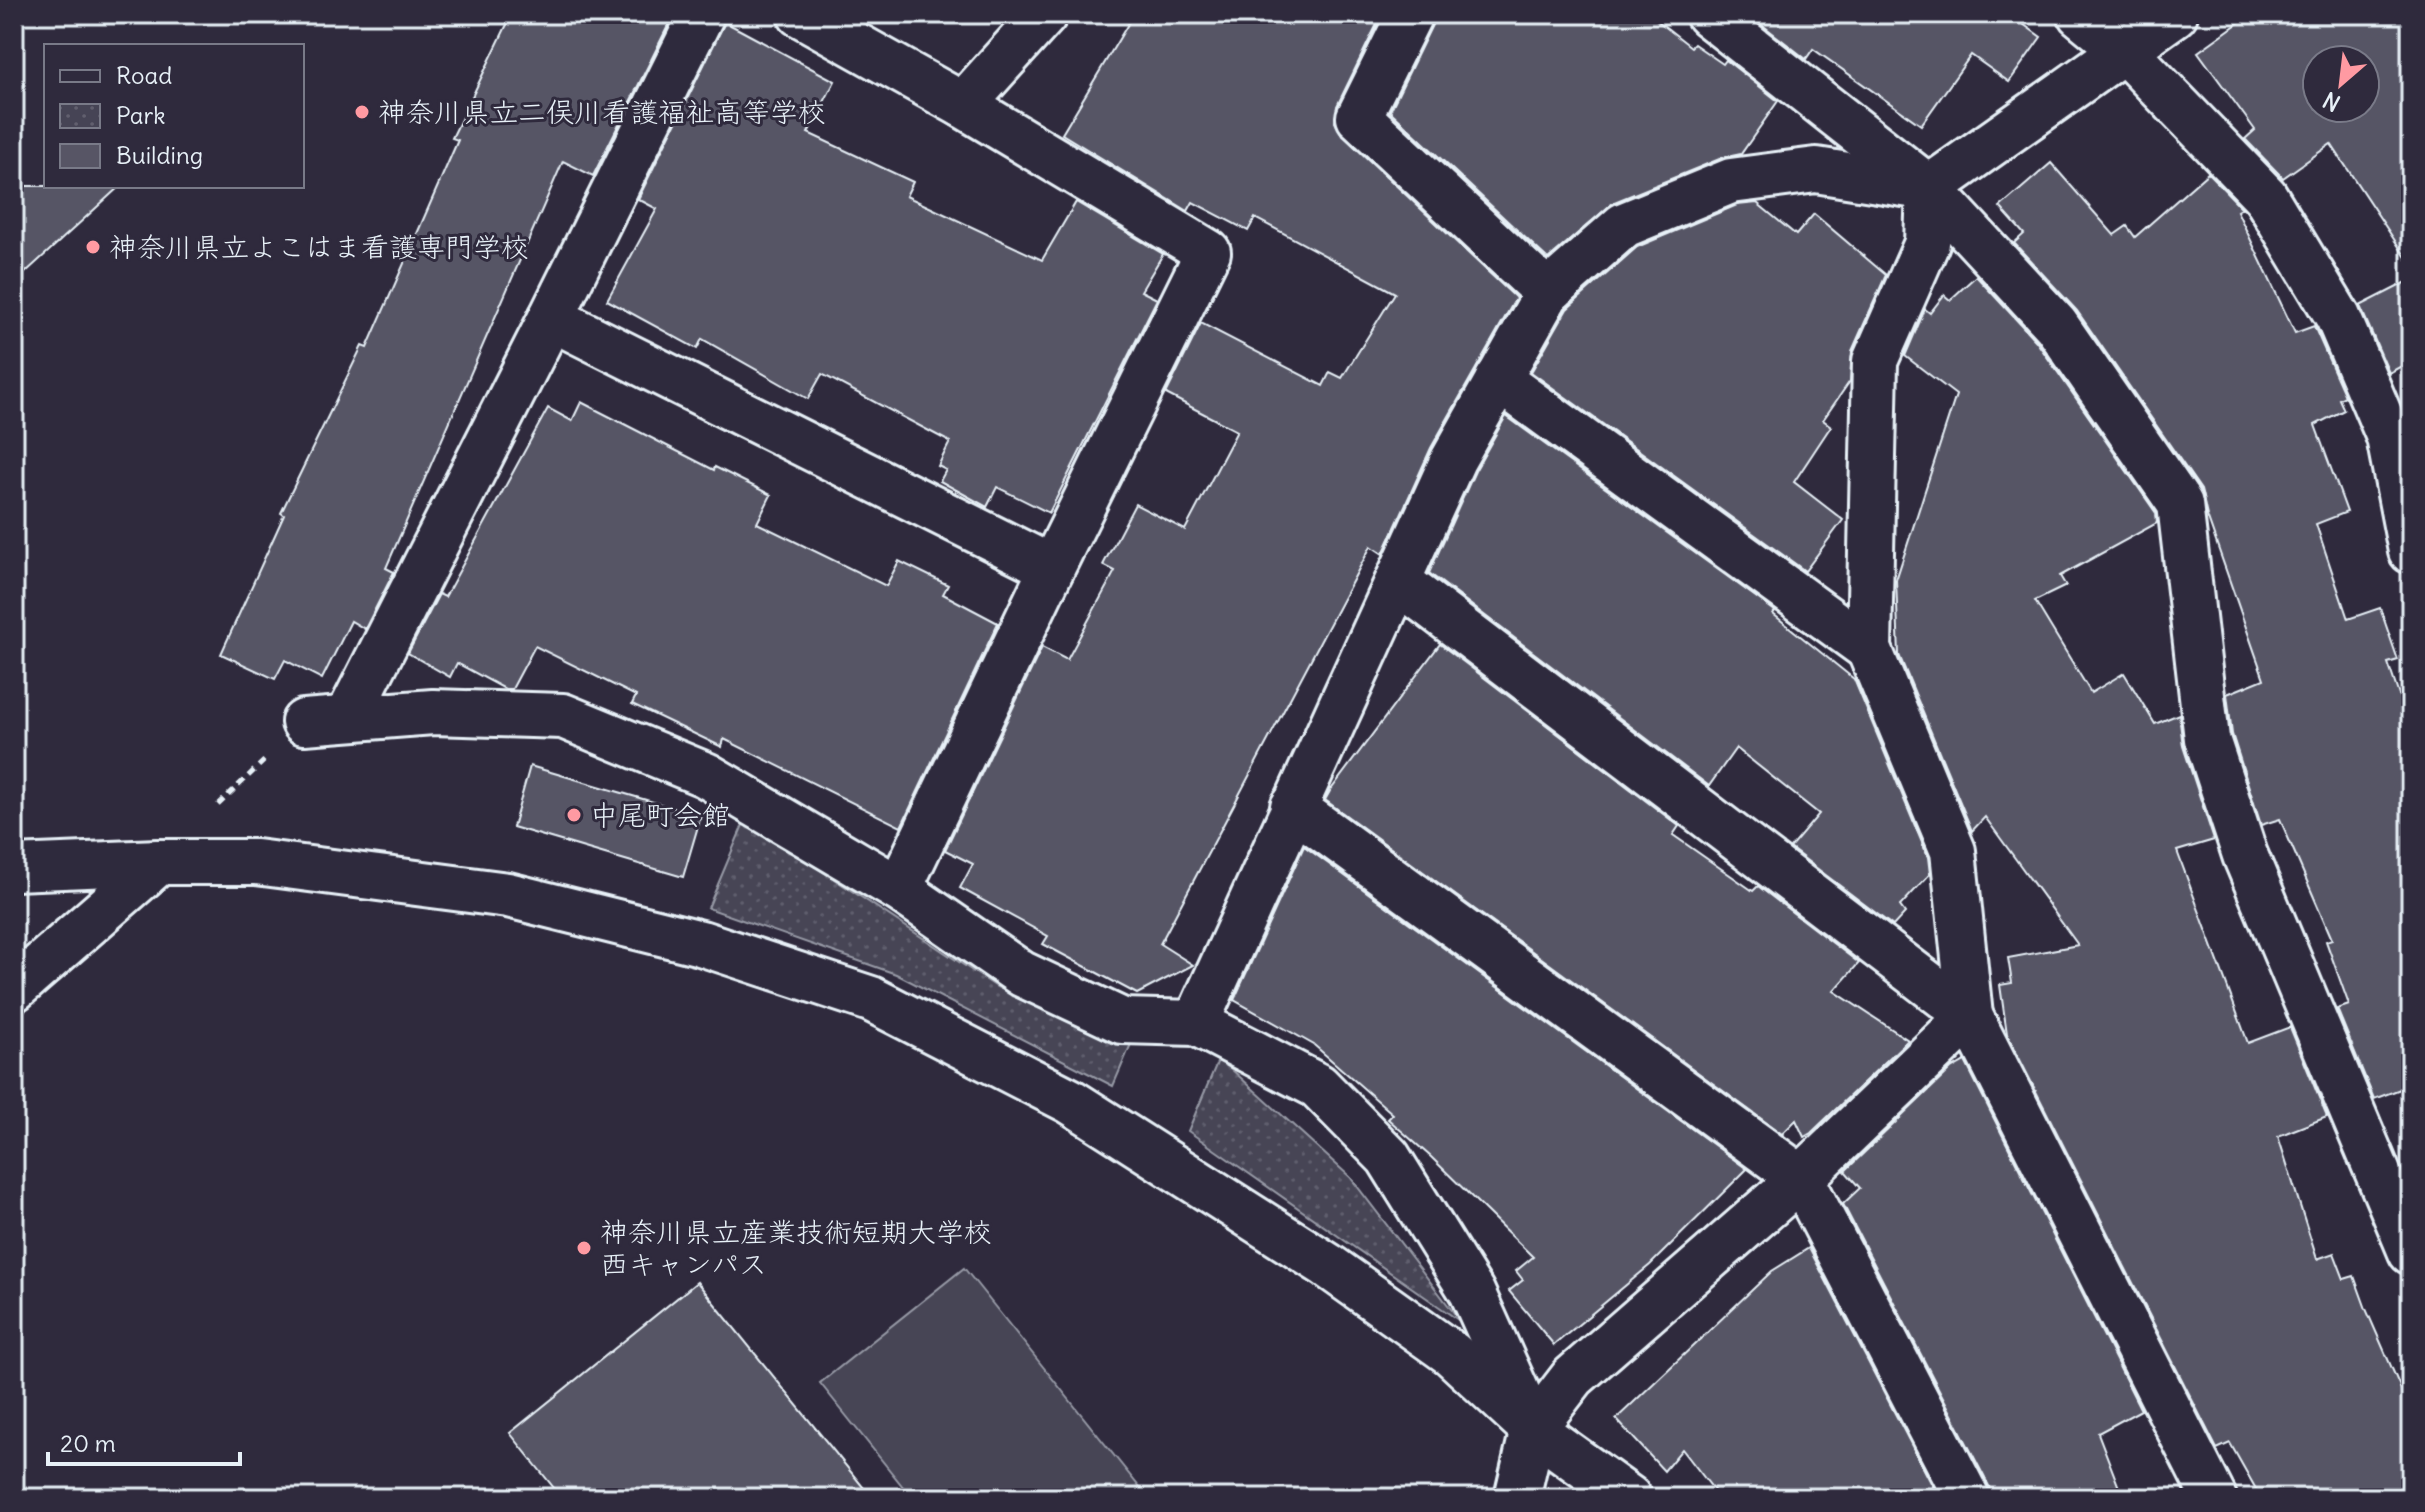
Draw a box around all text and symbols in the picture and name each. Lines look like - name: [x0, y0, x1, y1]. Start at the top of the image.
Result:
- legend: [44, 44, 304, 188]
- north arrow: [2301, 44, 2381, 124]
- text: Road: [116, 60, 172, 90]
- text: N: [2318, 86, 2345, 118]
- place label: 神奈川県立二俣川看護福祉高等学校: [378, 94, 826, 130]
- text: Park: [116, 100, 166, 130]
- marker: 神奈川県立二俣川看護福祉高等学校: [353, 103, 371, 121]
- text: Building: [116, 140, 203, 170]
- place label: 神奈川県立よこはま看護専門学校: [109, 229, 529, 265]
- marker: 神奈川県立よこはま看護専門学校: [84, 238, 102, 256]
- place label: 中尾町会館: [590, 797, 730, 833]
- marker: 中尾町会館: [565, 806, 583, 824]
- place label: 神奈川県立産業技術短期大学校 西キャンパス: [600, 1214, 992, 1282]
- marker: 神奈川県立産業技術短期大学校 西キャンパス: [575, 1239, 593, 1257]
- scale bar: [48, 1416, 240, 1466]
- text: 20 m: [60, 1428, 116, 1458]

